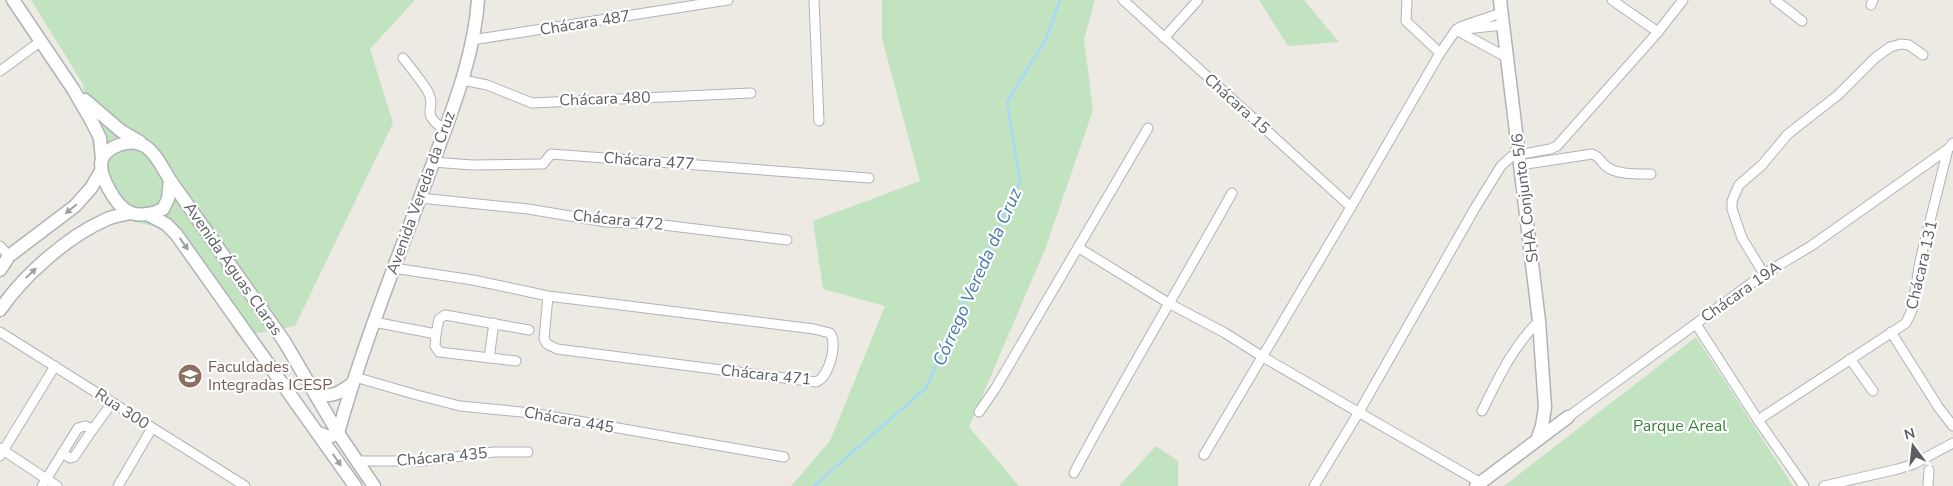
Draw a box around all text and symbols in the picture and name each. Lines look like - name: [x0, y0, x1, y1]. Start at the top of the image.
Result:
- street label: Chácara 487: [538, 5, 632, 41]
- street label: Chácara 15: [1199, 69, 1275, 139]
- street label: Chácara 480: [559, 86, 651, 112]
- street label: Avenida Vereda da Cruz: [381, 108, 461, 278]
- street label: SHA Conjunto 5/6: [1506, 132, 1544, 264]
- street label: Chácara 477: [603, 147, 695, 175]
- water label: Córrego Vereda da Cruz: [927, 184, 1027, 370]
- street label: Avenida Águas Claras: [178, 198, 288, 340]
- one-way arrow: [65, 203, 78, 214]
- street label: Chácara 472: [571, 204, 665, 236]
- street label: Chácara 131: [1901, 218, 1943, 312]
- one-way arrow: [179, 237, 189, 251]
- street label: Chácara 19A: [1696, 256, 1786, 328]
- one-way arrow: [25, 267, 37, 279]
- place label: Faculdades Integradas ICESP: [208, 356, 332, 396]
- street label: Chácara 471: [719, 359, 813, 391]
- school or university icon: Faculdades Integradas ICESP: [177, 363, 203, 389]
- street label: Rua 300: [90, 383, 154, 435]
- street label: Chácara 445: [522, 401, 616, 439]
- park label: Parque Areal: [1633, 415, 1727, 437]
- north arrow: [1888, 421, 1938, 471]
- text: N: [1902, 423, 1917, 444]
- street label: Chácara 435: [396, 442, 488, 472]
- one-way arrow: [332, 453, 342, 466]

